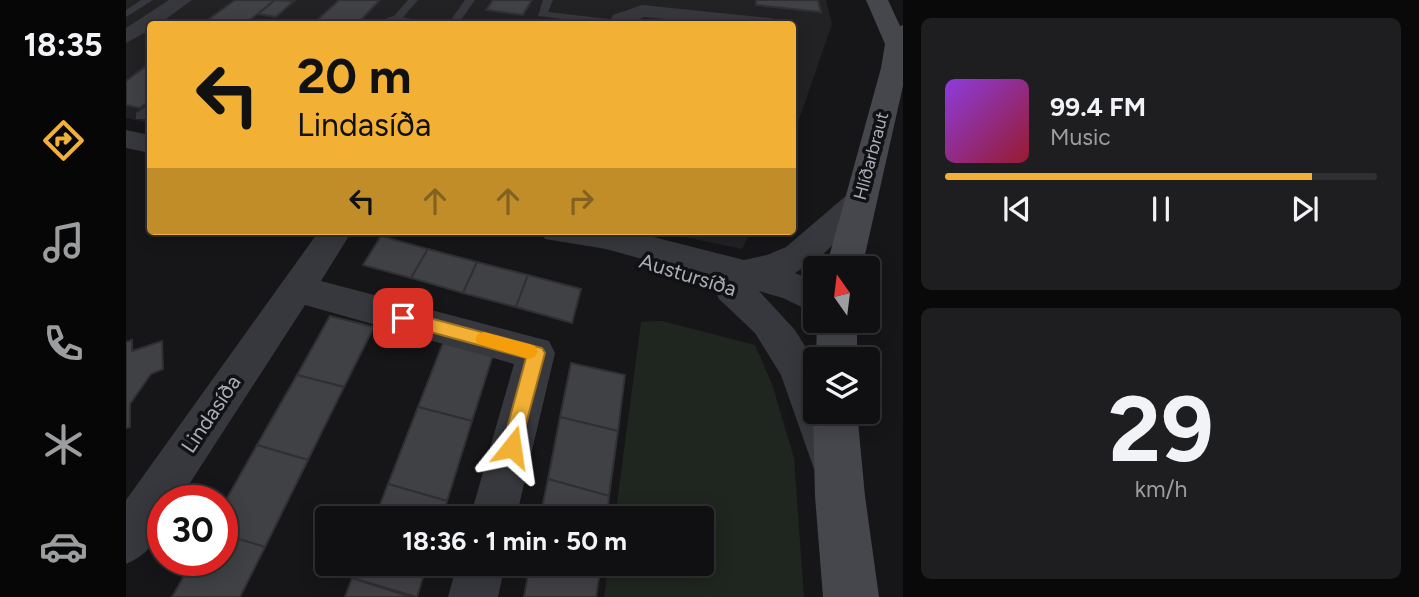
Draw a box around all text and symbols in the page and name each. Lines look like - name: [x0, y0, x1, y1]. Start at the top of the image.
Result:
- text: 18:35: [23, 26, 103, 64]
- text: 20 m: [297, 46, 412, 105]
- icon: left: [182, 49, 273, 140]
- text: 99.4 FM: [1050, 91, 1146, 123]
- text: Lindasíða: [297, 106, 431, 144]
- street label: Hlíðarbraut: [849, 109, 893, 202]
- icon: directions: [39, 116, 88, 165]
- text: Music: [1050, 123, 1111, 151]
- icon: left: [343, 182, 381, 220]
- icon: ahead: [416, 182, 454, 220]
- icon: ahead: [489, 182, 527, 220]
- icon: right: [562, 182, 600, 220]
- icon: previous: [998, 190, 1036, 228]
- icon: pause: [1142, 190, 1180, 228]
- icon: next: [1286, 190, 1324, 228]
- icon: music: [39, 218, 88, 267]
- street label: Austursíða: [637, 248, 740, 301]
- north arrow: [803, 256, 880, 332]
- map controls: [803, 256, 880, 424]
- pin: [373, 288, 433, 348]
- icon: arrive: [384, 299, 422, 337]
- icon: phone: [39, 319, 88, 368]
- button: layers: [803, 347, 880, 424]
- street label: Lindasíða: [176, 370, 246, 457]
- text: 29: [1108, 375, 1214, 484]
- position arrow: [475, 410, 549, 484]
- icon: climate: [39, 420, 88, 469]
- text: km/h: [1135, 475, 1187, 503]
- speed limit sign: 30: [147, 485, 238, 576]
- icon: car: [39, 522, 88, 571]
- text: 18:36 · 1 min · 50 m: [402, 525, 627, 557]

